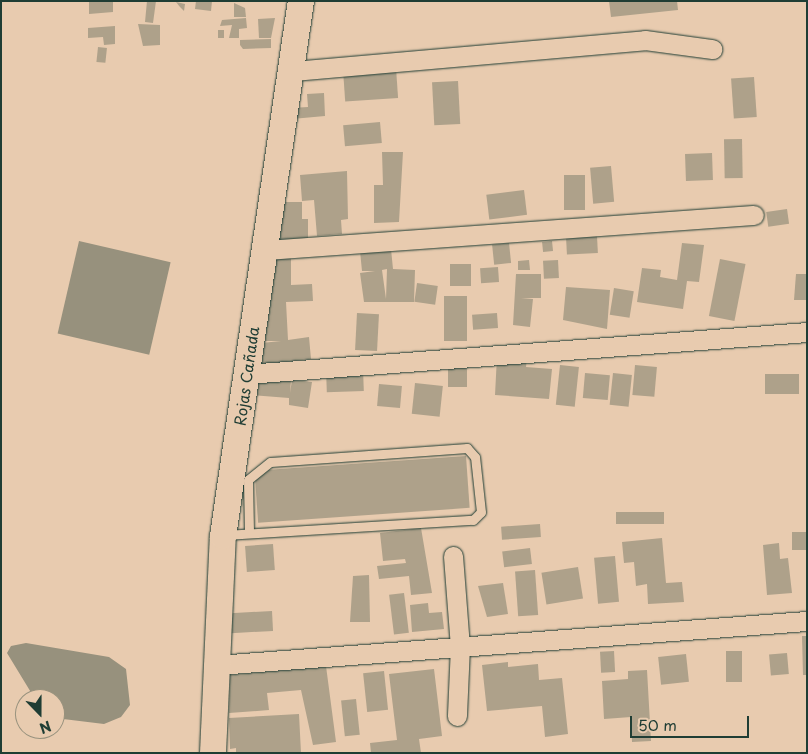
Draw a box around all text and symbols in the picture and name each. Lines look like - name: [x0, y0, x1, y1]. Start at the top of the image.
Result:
- street label: Rojas Cañada: [230, 325, 262, 427]
- north arrow: [15, 689, 65, 739]
- scale bar: [633, 706, 752, 738]
- text: 50 m: [638, 713, 677, 736]
- text: N: [36, 716, 55, 739]

